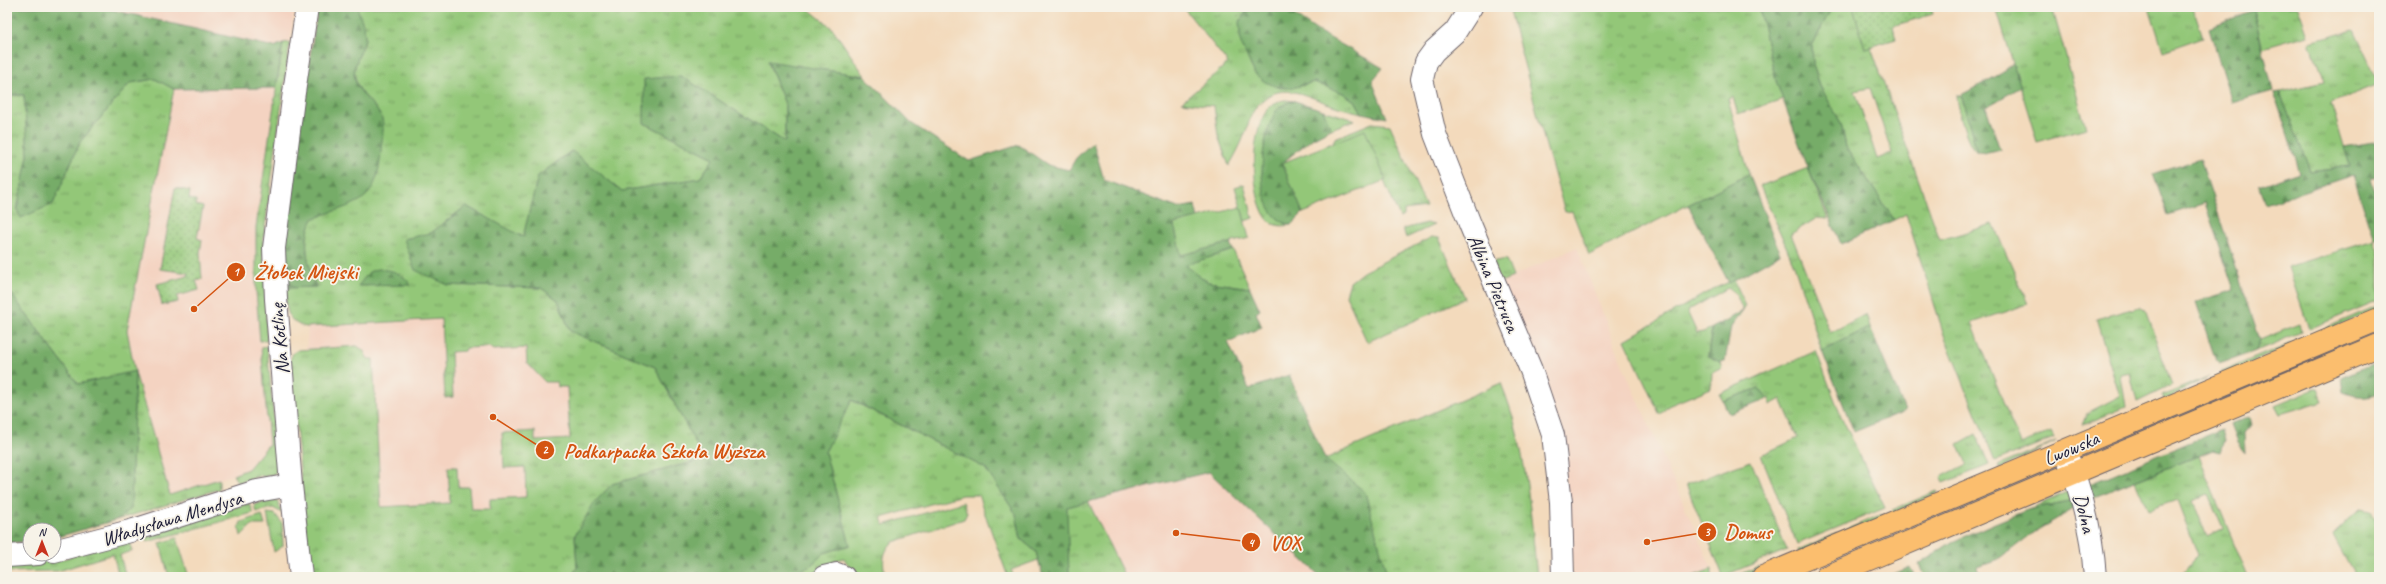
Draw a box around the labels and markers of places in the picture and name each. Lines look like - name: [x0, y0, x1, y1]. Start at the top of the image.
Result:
- callout: Żłobek Miejski: [226, 255, 365, 288]
- callout: Podkarpacka Szkoła Wyższa: [535, 434, 772, 467]
- callout: Domus: [1697, 516, 1780, 549]
- callout: VOX: [1241, 526, 1308, 559]

